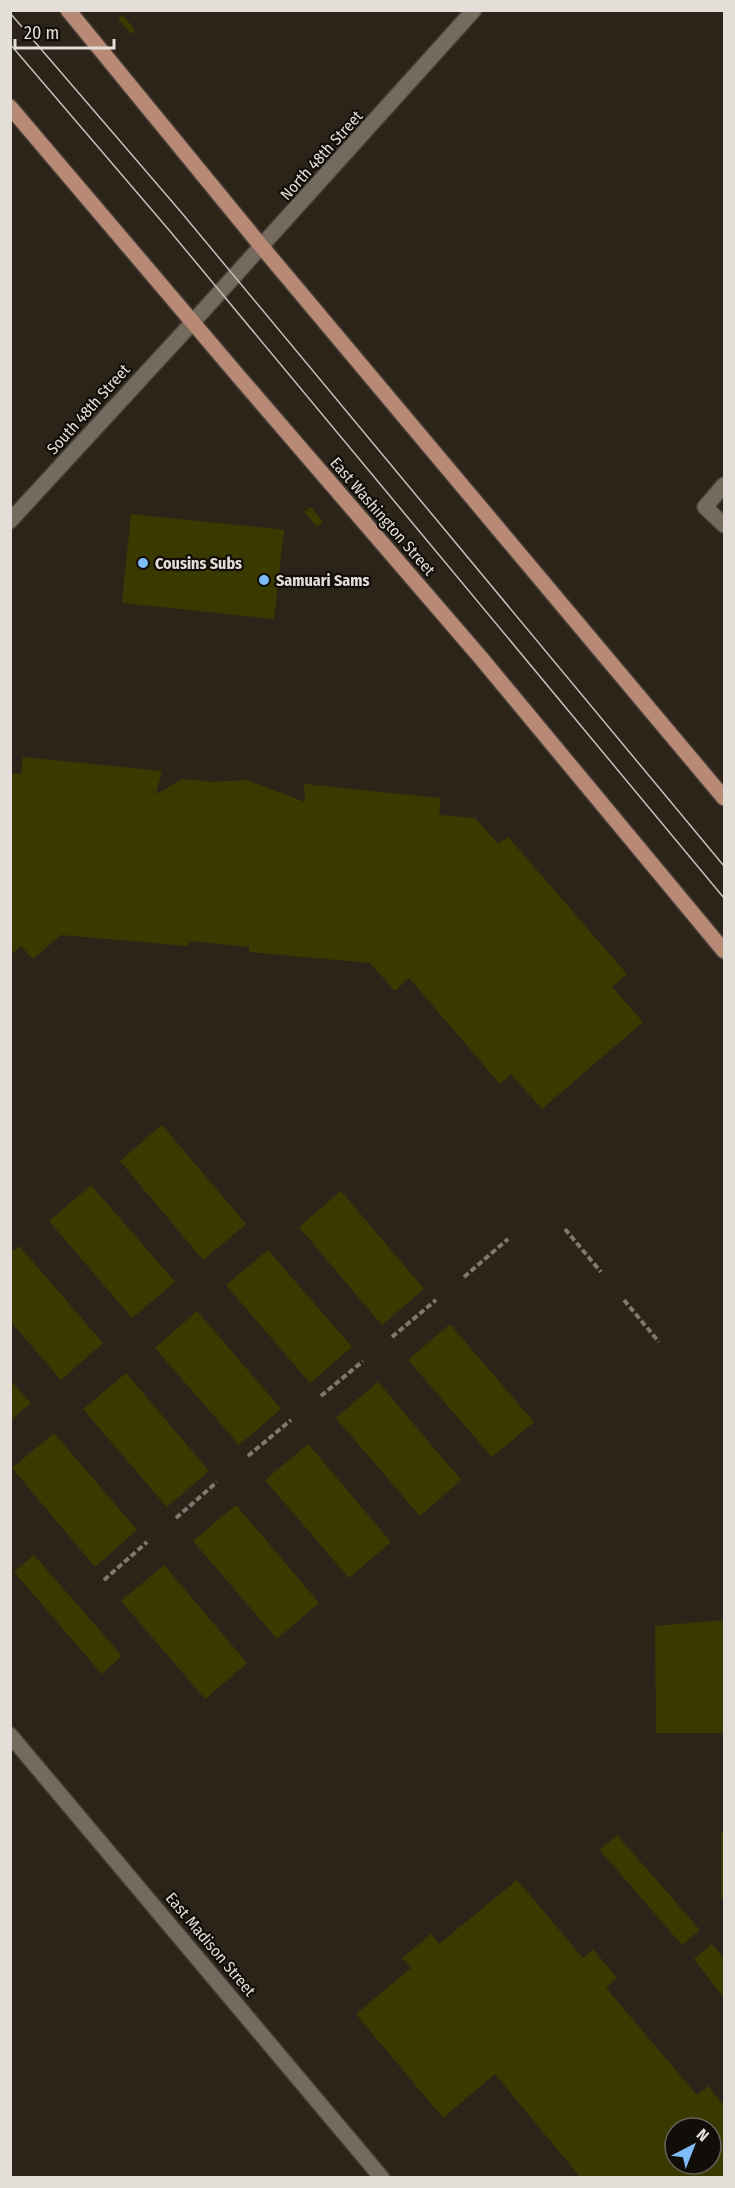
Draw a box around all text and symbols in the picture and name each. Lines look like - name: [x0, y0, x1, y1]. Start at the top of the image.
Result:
- scale bar: [15, 12, 114, 50]
- text: 20 m: [24, 22, 59, 44]
- street label: North 48th Street: [276, 106, 367, 204]
- street label: South 48th Street: [43, 360, 134, 458]
- street label: East Washington Street: [326, 453, 440, 580]
- place label: Cousins Subs: [155, 554, 242, 573]
- marker: Cousins Subs: [136, 556, 150, 570]
- place label: Samuari Sams: [276, 571, 370, 590]
- marker: Samuari Sams: [257, 573, 271, 587]
- street label: East Madison Street: [162, 1889, 260, 2001]
- north arrow: [663, 2116, 723, 2176]
- text: N: [693, 2125, 713, 2145]

